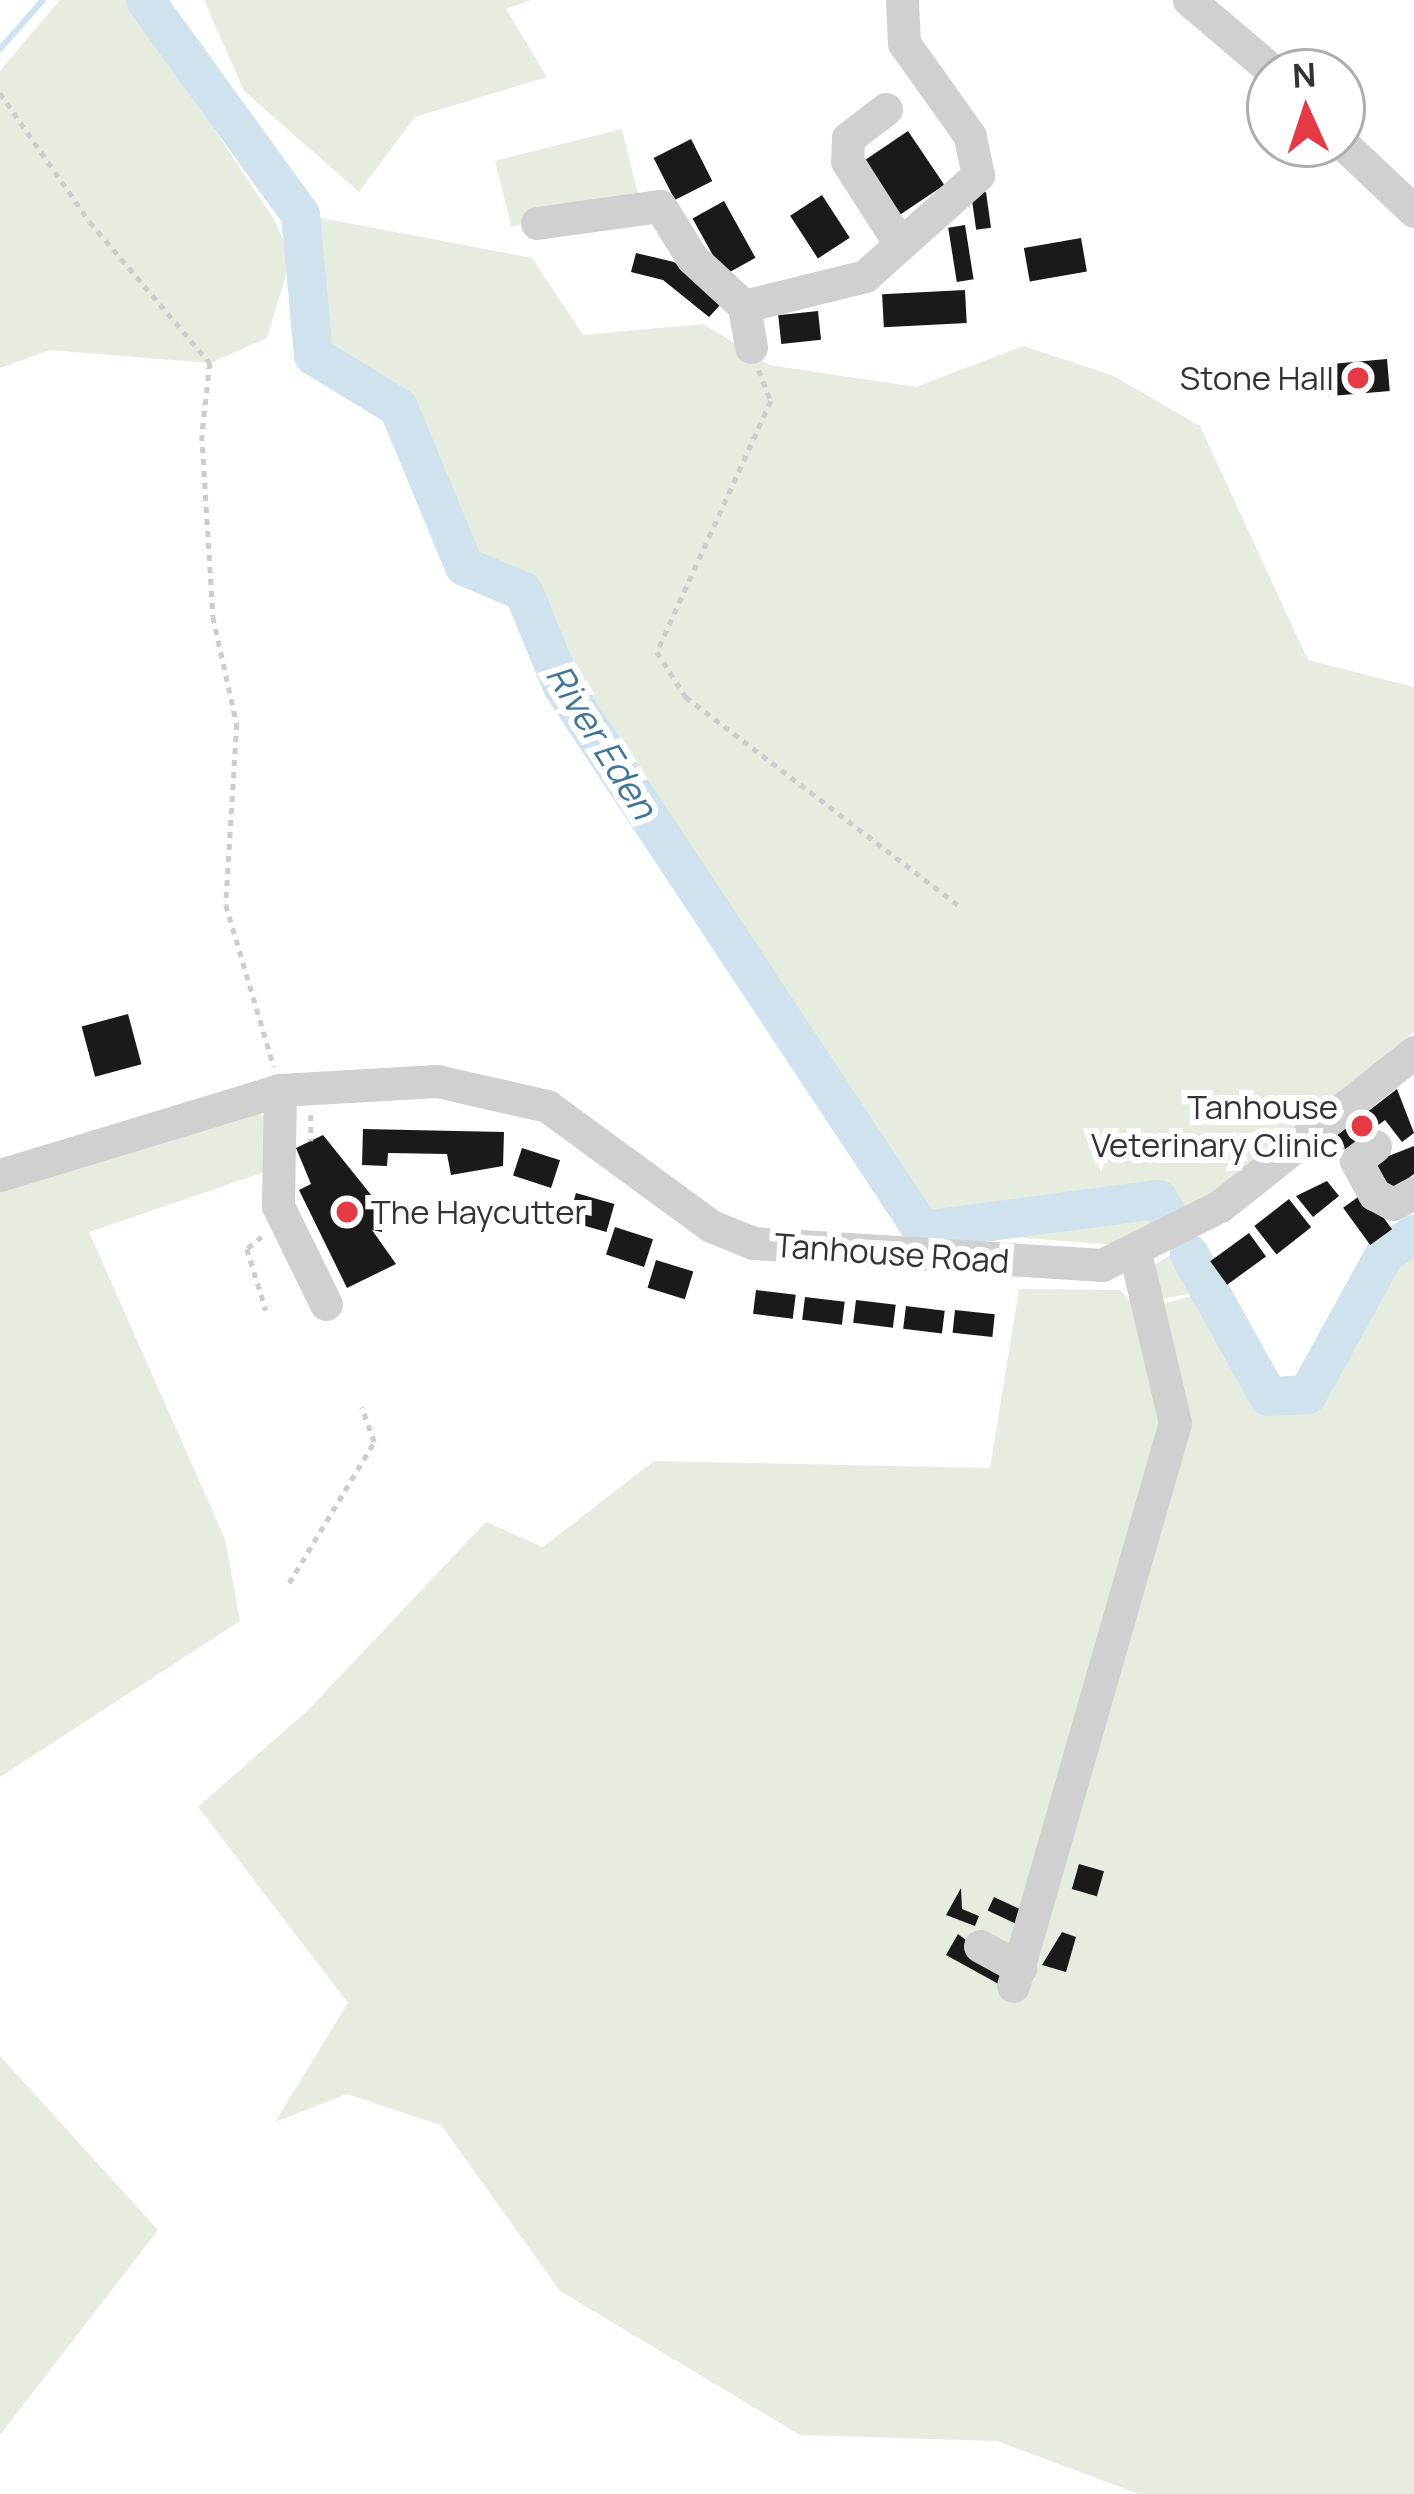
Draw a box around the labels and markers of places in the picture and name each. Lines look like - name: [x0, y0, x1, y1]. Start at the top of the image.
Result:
- place label: Stone Hall: [1180, 358, 1334, 398]
- marker: Stone Hall: [1345, 365, 1371, 391]
- place label: Tanhouse Veterinary Clinic: [1091, 1087, 1338, 1165]
- marker: Tanhouse Veterinary Clinic: [1349, 1113, 1375, 1139]
- place label: The Haycutter: [371, 1192, 586, 1232]
- marker: The Haycutter: [334, 1199, 360, 1225]

